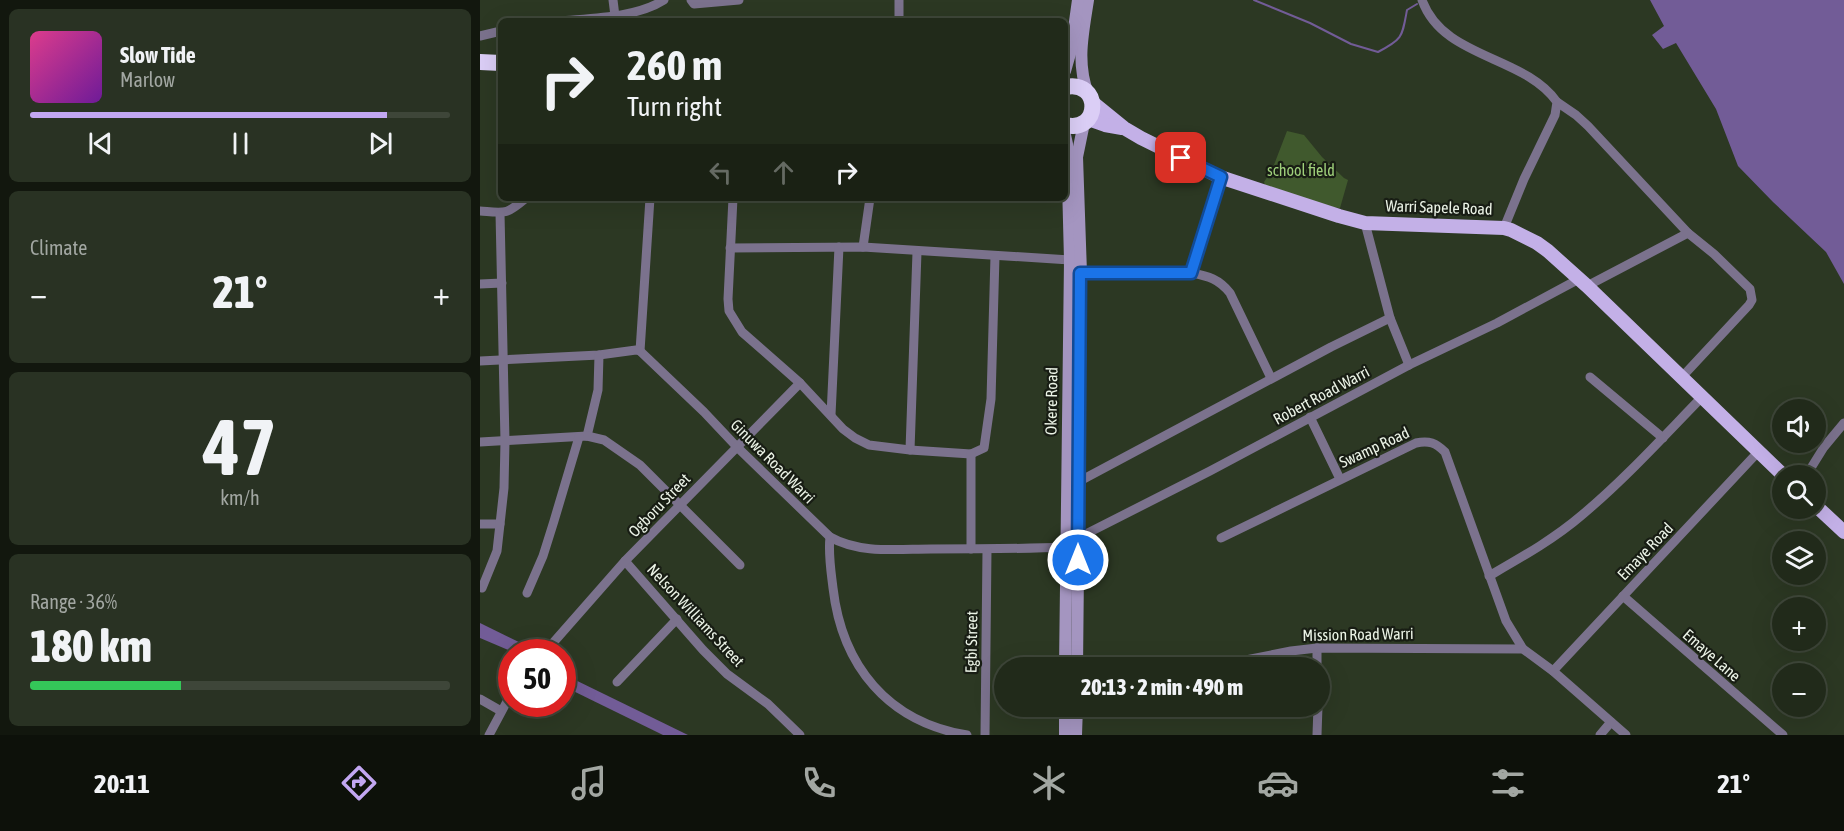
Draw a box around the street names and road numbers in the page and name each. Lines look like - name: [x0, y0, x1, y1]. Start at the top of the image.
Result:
- street label: Warri Sapele Road: [1385, 196, 1493, 219]
- street label: Robert Road Warri: [1270, 362, 1372, 428]
- street label: Okere Road: [1041, 367, 1061, 435]
- street label: Ginuwa Road Warri: [727, 415, 819, 507]
- street label: Swamp Road: [1336, 423, 1412, 472]
- street label: Ogboru Street: [624, 469, 695, 541]
- street label: Emaye Road: [1613, 519, 1677, 584]
- street label: Nelson Williams Street: [644, 560, 748, 670]
- street label: Egbi Street: [961, 610, 982, 673]
- street label: Mission Road Warri: [1302, 624, 1414, 644]
- street label: Emaye Lane: [1679, 625, 1744, 686]

